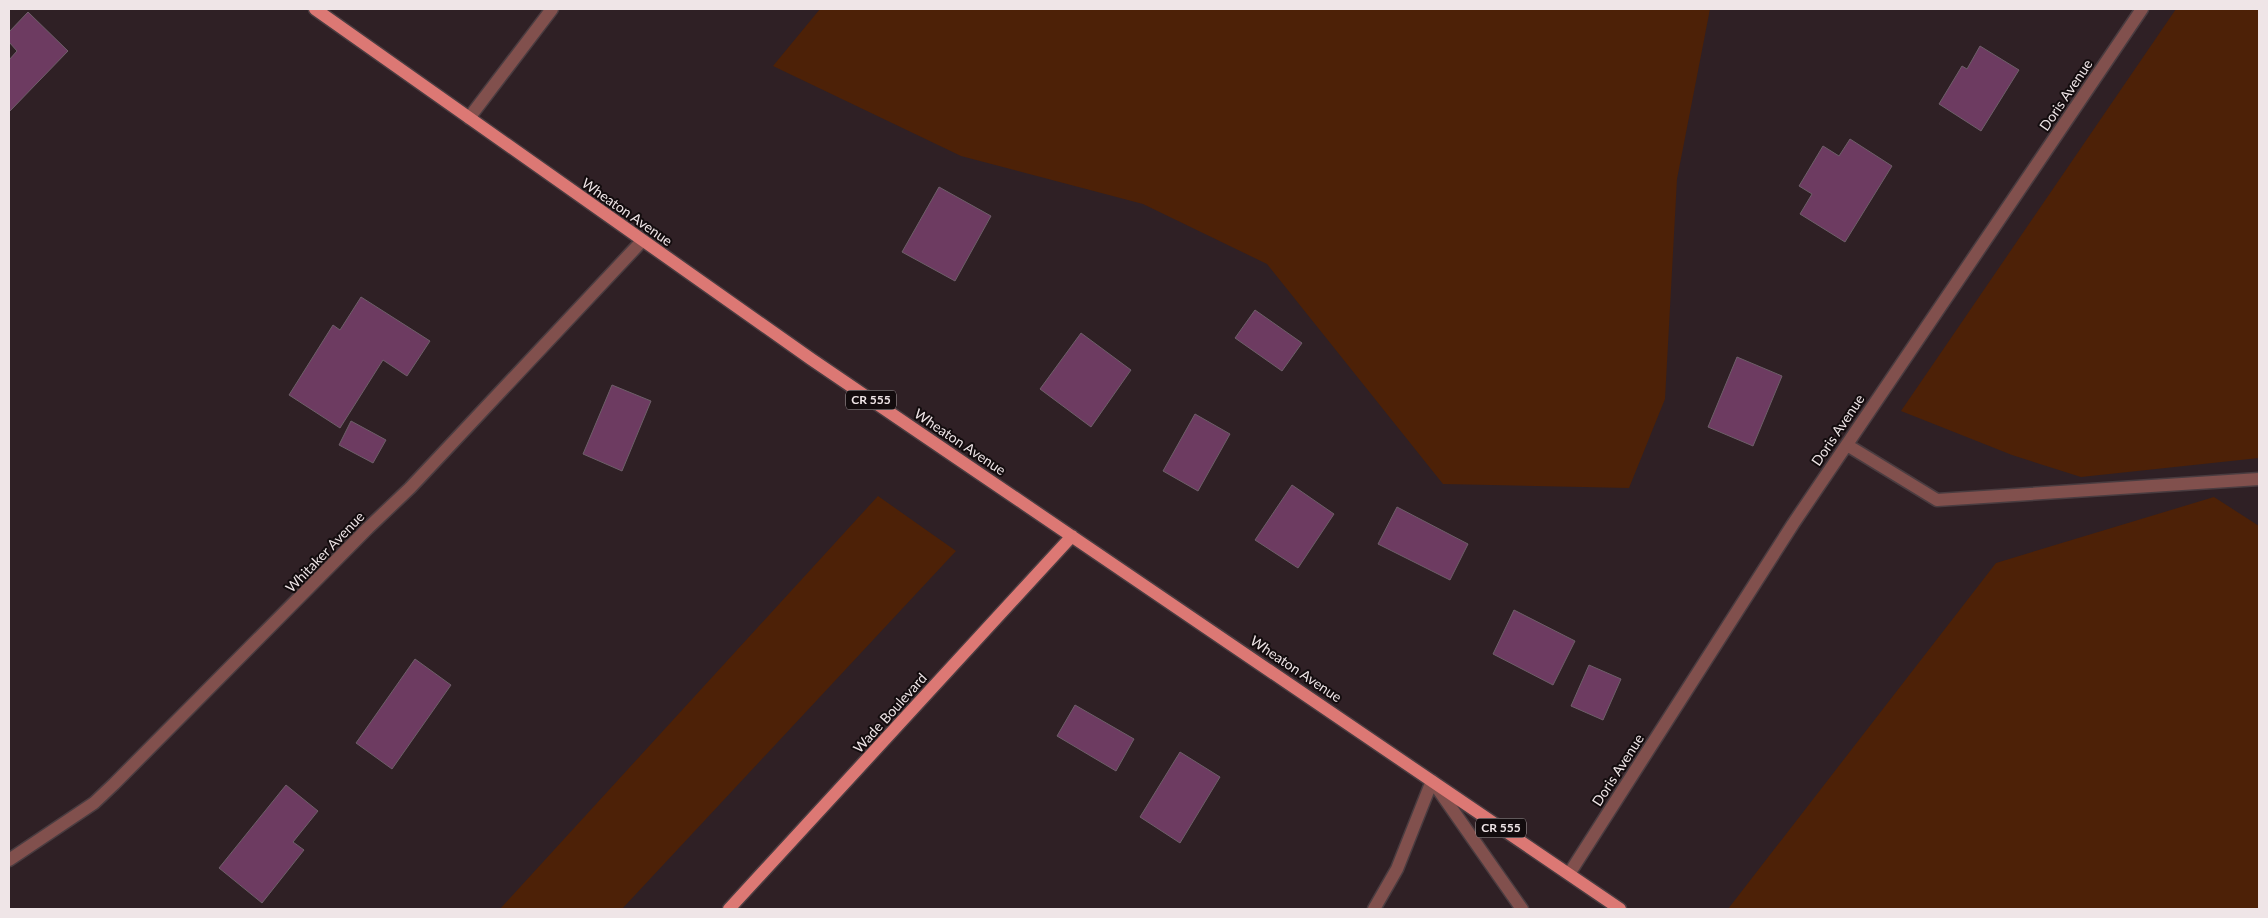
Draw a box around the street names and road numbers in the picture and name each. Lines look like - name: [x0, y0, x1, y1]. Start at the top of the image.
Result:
- street label: Doris Avenue: [2035, 56, 2096, 134]
- street label: Wheaton Avenue: [579, 174, 676, 249]
- road number: CR 555: [846, 390, 896, 410]
- street label: Doris Avenue: [1807, 391, 1868, 469]
- street label: Wheaton Avenue: [911, 405, 1009, 478]
- street label: Whitaker Avenue: [282, 508, 368, 596]
- street label: Wheaton Avenue: [1247, 632, 1345, 705]
- street label: Wade Boulevard: [849, 669, 930, 756]
- street label: Doris Avenue: [1588, 731, 1647, 809]
- road number: CR 555: [1476, 818, 1526, 838]

